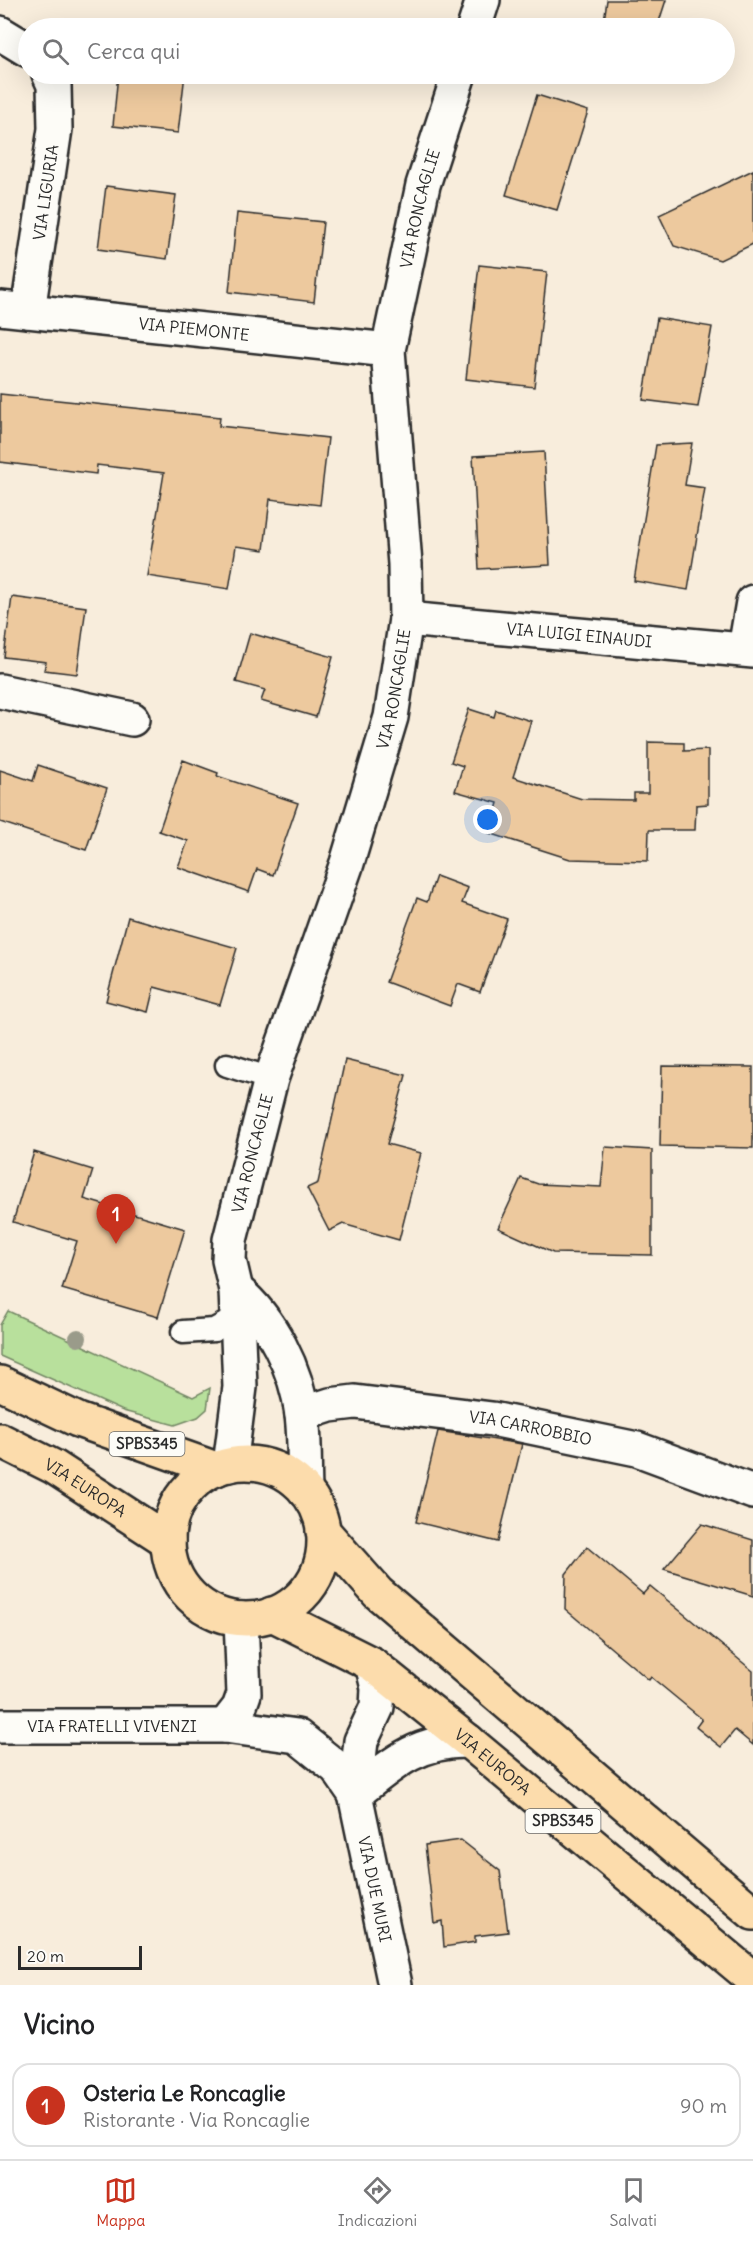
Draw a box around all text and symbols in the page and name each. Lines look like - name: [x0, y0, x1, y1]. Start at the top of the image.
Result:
- search box: [18, 18, 735, 84]
- icon: search: [39, 35, 72, 68]
- text: Cerca qui: [87, 37, 180, 65]
- street label: VIA LIGURIA: [29, 143, 63, 241]
- street label: VIA RONCAGLIE: [396, 146, 444, 270]
- street label: VIA PIEMONTE: [137, 313, 250, 345]
- street label: VIA LUIGI EINAUDI: [506, 618, 653, 652]
- street label: VIA RONCAGLIE: [372, 628, 414, 752]
- your location: [473, 805, 502, 834]
- street label: VIA RONCAGLIE: [227, 1092, 277, 1215]
- pin: 1: [96, 1194, 136, 1244]
- street label: VIA CARROBBIO: [468, 1406, 594, 1449]
- road number: SPBS345: [110, 1432, 184, 1456]
- street label: VIA EUROPA: [41, 1454, 130, 1521]
- street label: VIA FRATELLI VIVENZI: [27, 1716, 197, 1736]
- street label: VIA EUROPA: [450, 1724, 535, 1799]
- road number: SPBS345: [526, 1809, 600, 1833]
- street label: VIA DUE MURI: [354, 1834, 396, 1944]
- scale bar: [18, 1943, 142, 1970]
- text: 20 m: [27, 1946, 64, 1966]
- text: Vicino: [24, 2008, 95, 2041]
- text: Osteria Le Roncaglie: [83, 2079, 286, 2107]
- text: 1: [42, 2093, 49, 2118]
- text: 90 m: [680, 2093, 727, 2118]
- text: Ristorante · Via Roncaglie: [83, 2107, 310, 2132]
- tab: Mappa: [96, 2174, 146, 2230]
- tab: Indicazioni: [338, 2174, 417, 2230]
- tab: Salvati: [609, 2174, 657, 2230]

